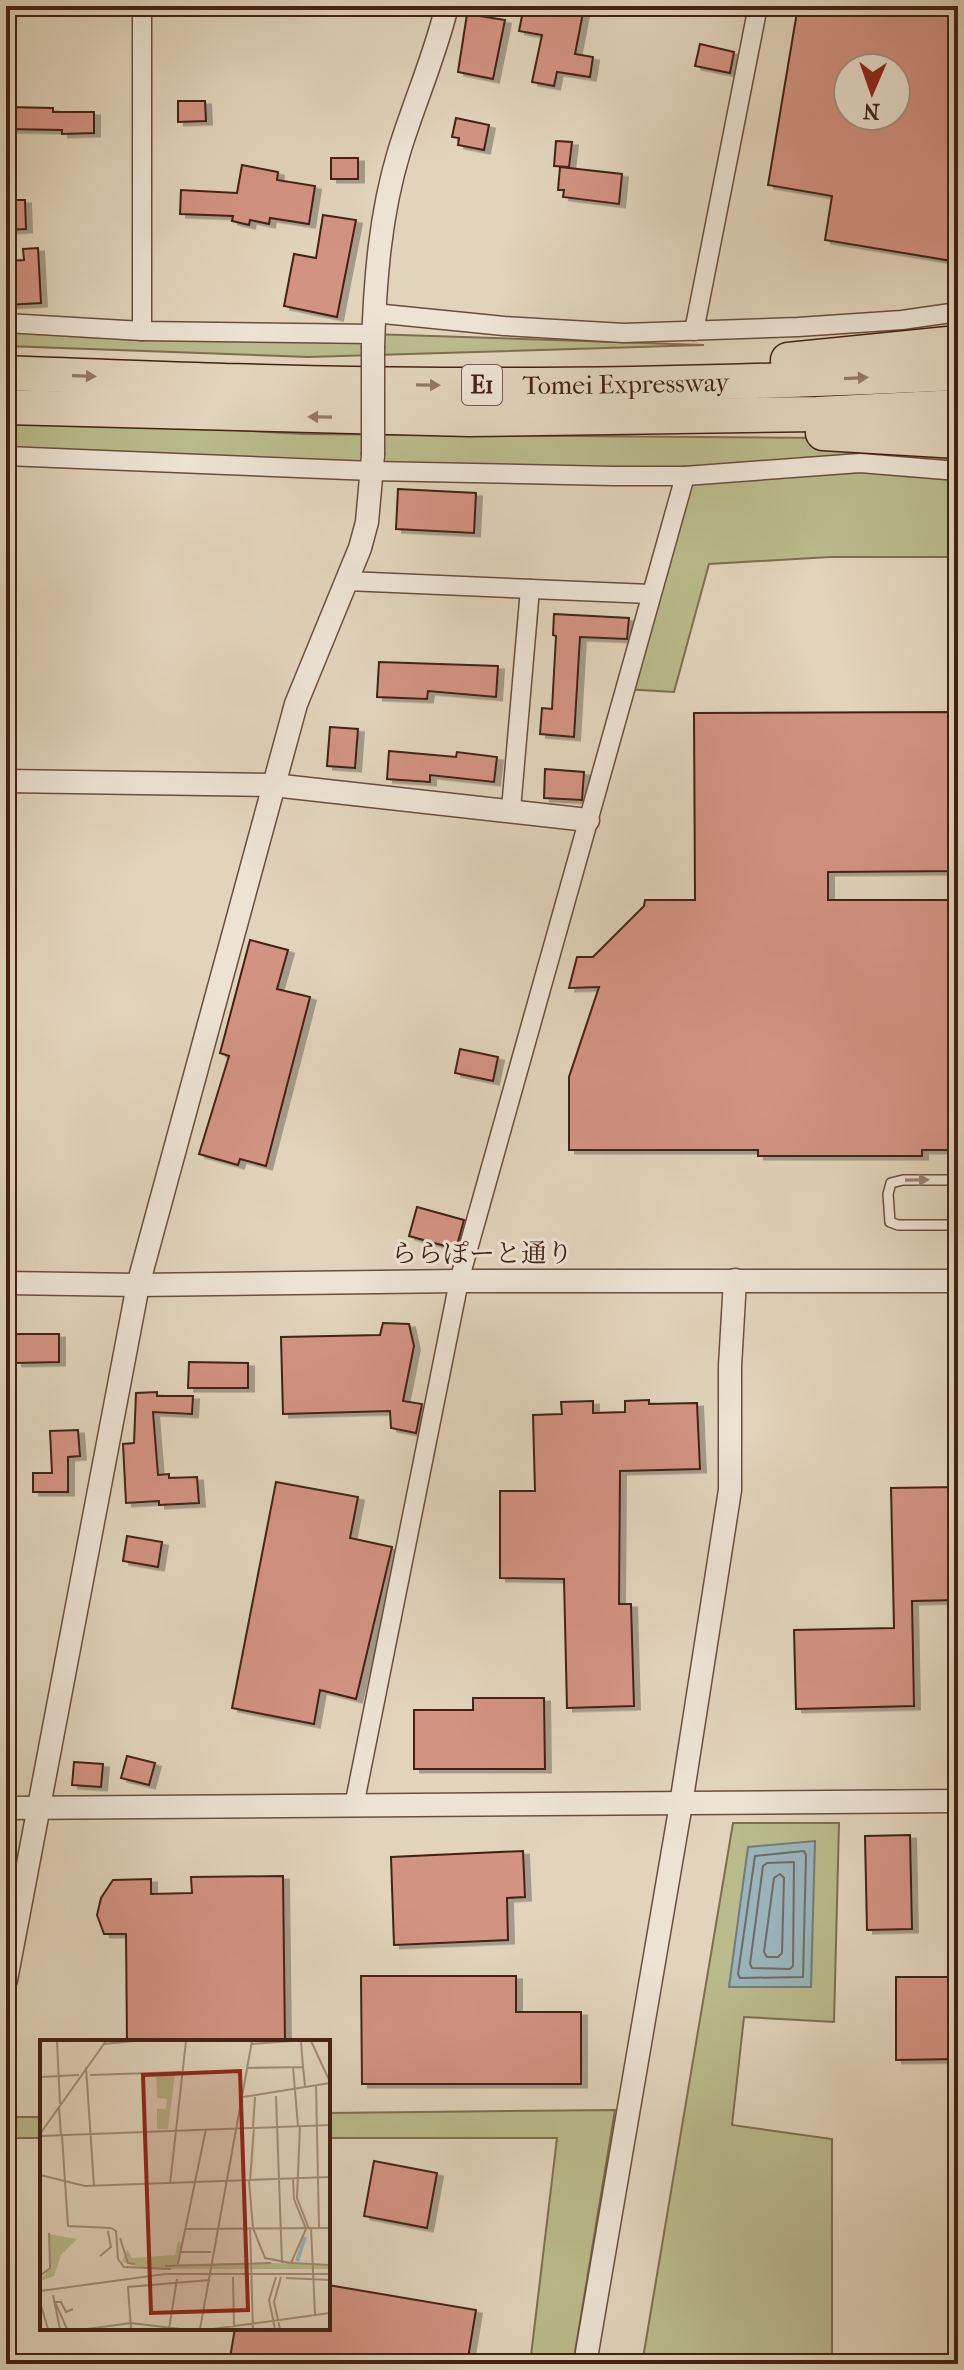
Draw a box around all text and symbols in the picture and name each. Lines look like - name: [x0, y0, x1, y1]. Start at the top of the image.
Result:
- north arrow: [832, 52, 912, 132]
- text: N: [862, 98, 880, 124]
- road number: E1: [462, 365, 502, 405]
- street label: Tomei Expressway: [522, 366, 731, 401]
- one-way arrow: [72, 370, 97, 383]
- one-way arrow: [844, 372, 869, 385]
- one-way arrow: [416, 379, 441, 391]
- one-way arrow: [307, 410, 332, 423]
- one-way arrow: [905, 1174, 930, 1186]
- street label: ららぽーと通り: [391, 1238, 573, 1269]
- inset map: [40, 2040, 330, 2330]

